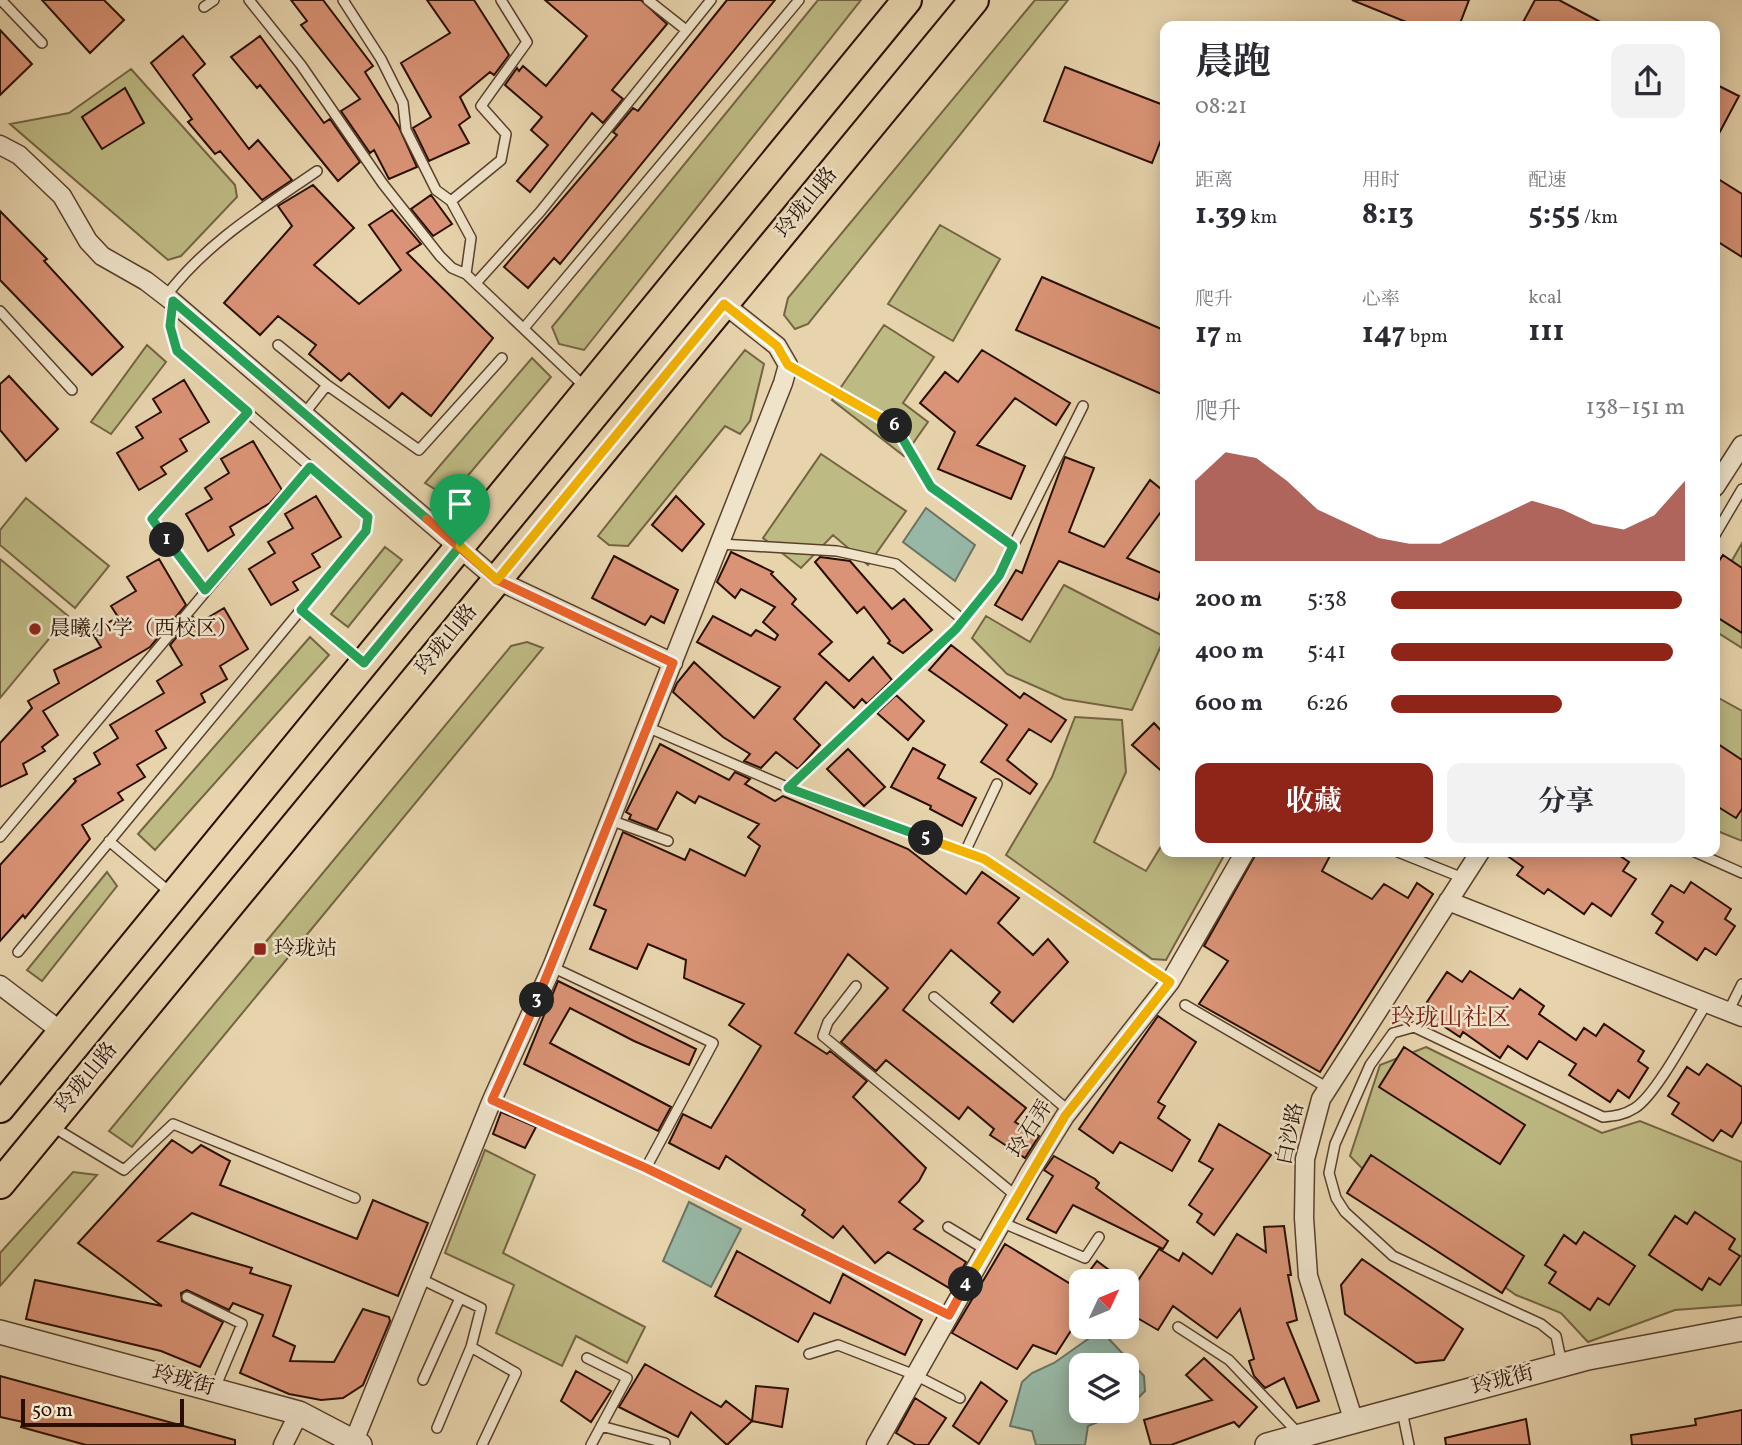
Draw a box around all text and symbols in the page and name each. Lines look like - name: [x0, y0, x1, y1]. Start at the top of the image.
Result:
- text: 晨跑: [1195, 38, 1271, 91]
- button: share: [1611, 44, 1685, 118]
- text: 08:21: [1195, 91, 1247, 123]
- street label: 玲珑山路: [769, 161, 845, 245]
- text: 距离: [1195, 168, 1233, 194]
- text: 用时: [1362, 168, 1400, 194]
- text: 配速: [1528, 168, 1566, 194]
- text: 1.39: [1195, 194, 1246, 236]
- text: 8:13: [1362, 194, 1414, 236]
- text: 5:55: [1528, 194, 1580, 236]
- text: km: [1246, 205, 1277, 231]
- text: /km: [1580, 205, 1618, 231]
- text: kcal: [1528, 285, 1562, 311]
- text: 爬升: [1195, 287, 1233, 313]
- text: 心率: [1362, 287, 1400, 313]
- text: 111: [1528, 311, 1565, 353]
- text: 17: [1195, 313, 1221, 355]
- text: 147: [1362, 313, 1406, 355]
- text: m: [1221, 324, 1242, 350]
- text: bpm: [1406, 324, 1448, 350]
- text: 138–151 m: [1586, 392, 1685, 424]
- text: 爬升: [1195, 396, 1241, 428]
- pin: 6: [878, 408, 912, 444]
- text: 6: [889, 412, 900, 438]
- pin: [430, 474, 490, 546]
- icon: arrive: [441, 485, 479, 523]
- pin: 1: [150, 522, 184, 558]
- text: 1: [163, 526, 170, 552]
- text: 200 m: [1195, 584, 1262, 616]
- text: 5:38: [1307, 584, 1347, 616]
- street label: 玲珑山路: [409, 598, 485, 682]
- place label: 晨曦小学（西校区）: [49, 615, 238, 644]
- marker: 晨曦小学（西校区）: [27, 621, 43, 637]
- text: 400 m: [1195, 636, 1264, 668]
- text: 5:41: [1307, 636, 1346, 668]
- text: 600 m: [1195, 688, 1263, 720]
- text: 6:26: [1307, 688, 1348, 720]
- button: 收藏: [1195, 763, 1433, 843]
- button: 分享: [1447, 763, 1685, 843]
- pin: 5: [908, 820, 944, 856]
- text: 5: [921, 824, 930, 850]
- place label: 玲珑站: [274, 935, 337, 964]
- marker: 玲珑站: [252, 941, 268, 957]
- pin: 3: [520, 982, 554, 1018]
- text: 3: [532, 986, 541, 1012]
- district label: 玲珑山社区: [1391, 1002, 1511, 1036]
- street label: 玲珑山路: [49, 1036, 125, 1120]
- street label: 玲石弄: [1002, 1095, 1060, 1163]
- street label: 白沙路: [1270, 1100, 1312, 1168]
- pin: 4: [948, 1266, 984, 1302]
- north arrow: [1069, 1269, 1139, 1339]
- map controls: [1069, 1269, 1139, 1423]
- text: 4: [960, 1270, 971, 1296]
- button: layers: [1069, 1353, 1139, 1423]
- street label: 玲珑街: [149, 1359, 217, 1403]
- street label: 玲珑街: [1469, 1359, 1537, 1403]
- scale bar: [21, 1396, 184, 1428]
- text: 50 m: [32, 1398, 73, 1424]

